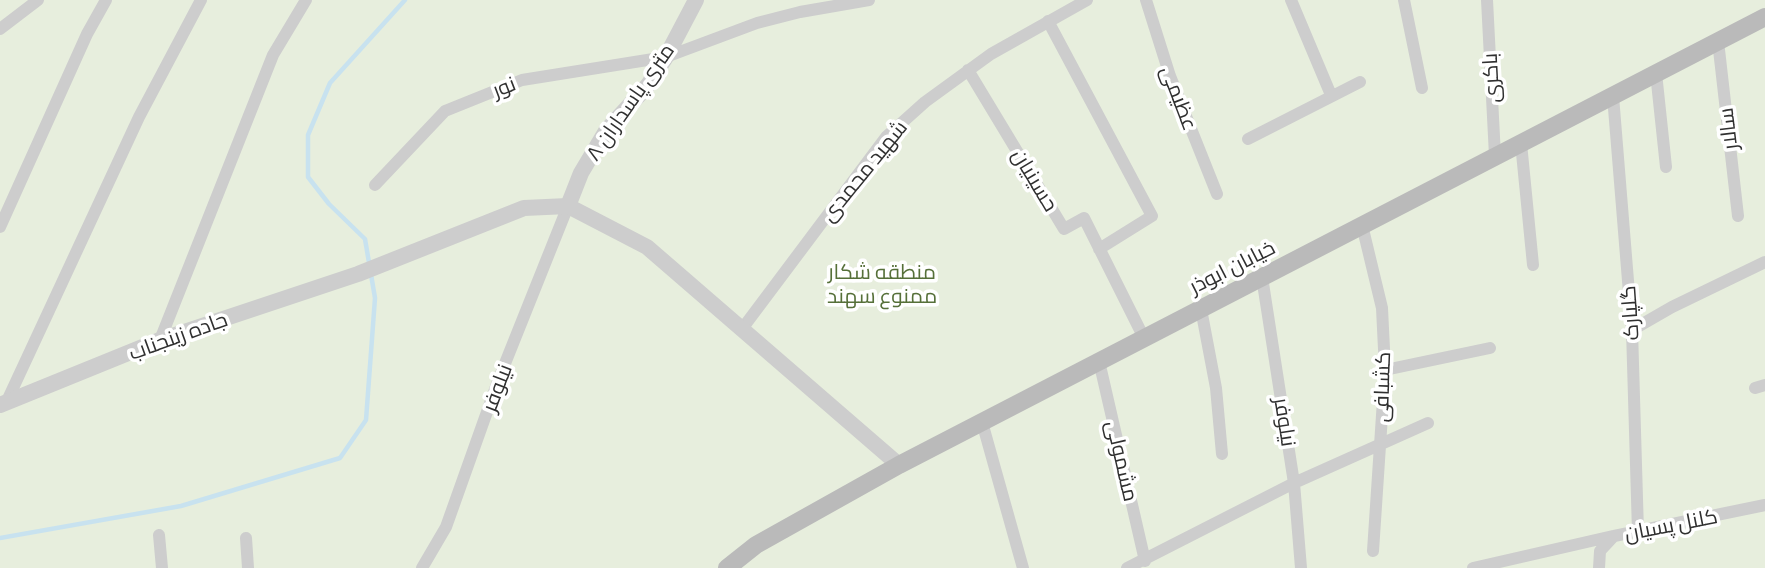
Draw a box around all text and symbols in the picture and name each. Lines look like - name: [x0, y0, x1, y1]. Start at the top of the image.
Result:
- street label: ۸ متری پاسداران: [580, 39, 680, 165]
- street label: باکری: [1477, 52, 1505, 104]
- street label: عظیمی: [1155, 62, 1203, 134]
- street label: نور: [489, 71, 519, 103]
- street label: سالار: [1713, 106, 1743, 152]
- street label: شهید محمدی: [815, 115, 913, 227]
- street label: حسینیان: [1007, 144, 1063, 216]
- street label: خیابان ابوذر: [1185, 235, 1279, 299]
- park label: منطقه شکار ممنوع سهند: [827, 259, 937, 309]
- street label: گلپارک: [1616, 285, 1644, 341]
- street label: جاده زینجناب: [125, 307, 231, 365]
- street label: کشبافی: [1368, 351, 1396, 423]
- street label: نیلوفر: [476, 360, 518, 416]
- street label: نیلوفر: [1269, 396, 1301, 448]
- street label: مشمولی: [1100, 418, 1144, 504]
- street label: کلنل پسیان: [1622, 504, 1720, 546]

